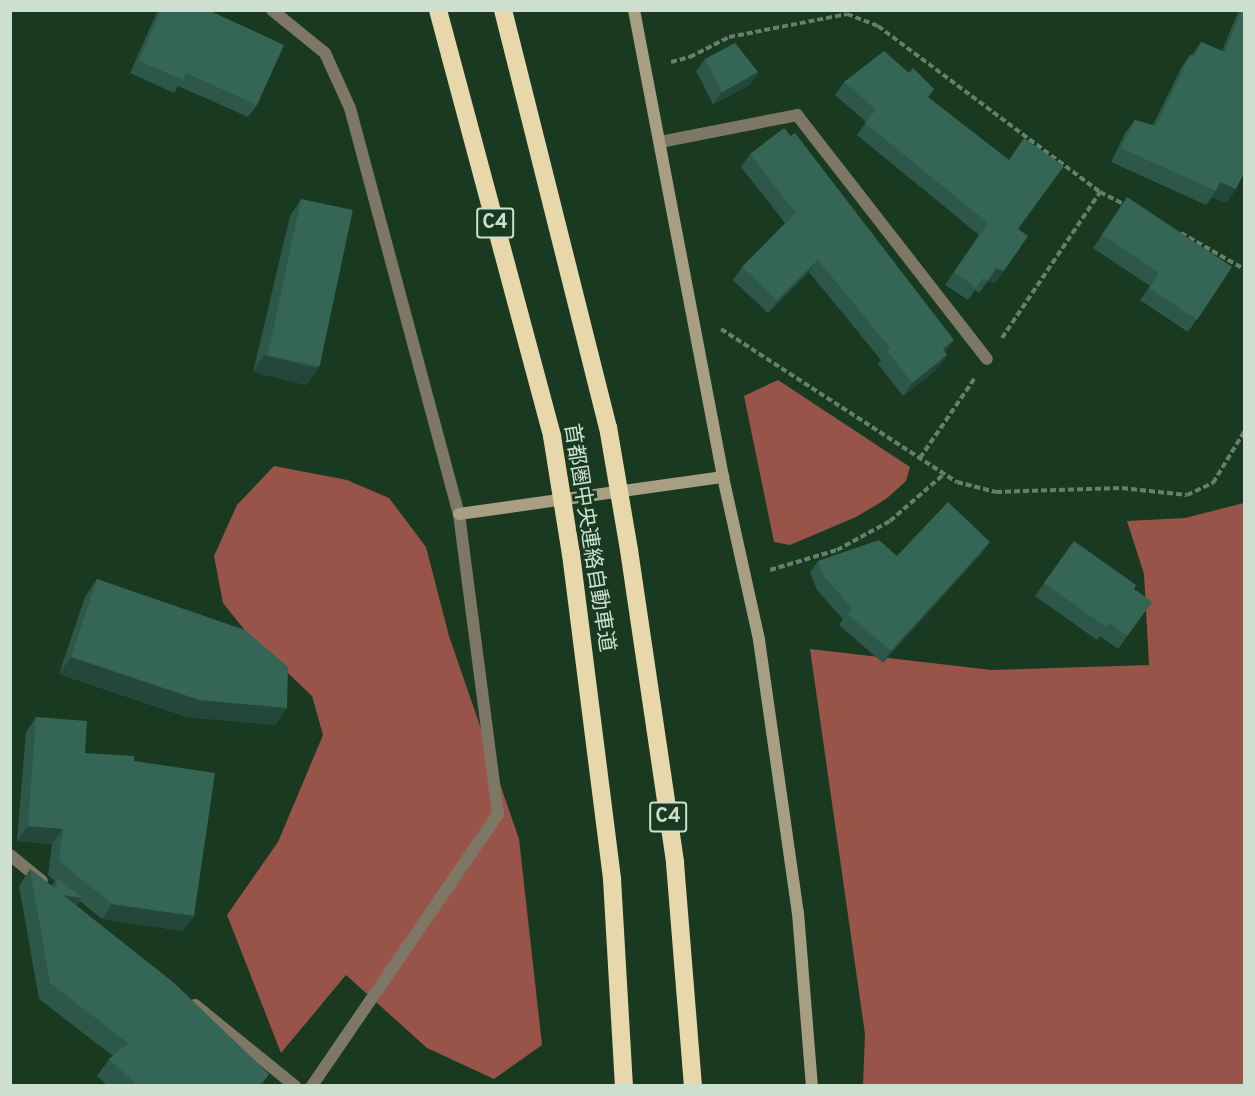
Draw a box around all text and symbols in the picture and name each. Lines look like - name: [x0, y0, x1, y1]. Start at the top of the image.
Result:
- road number: C4: [476, 206, 514, 240]
- street label: 首都圏中央連絡自動車道: [557, 422, 619, 654]
- road number: C4: [648, 800, 688, 834]

